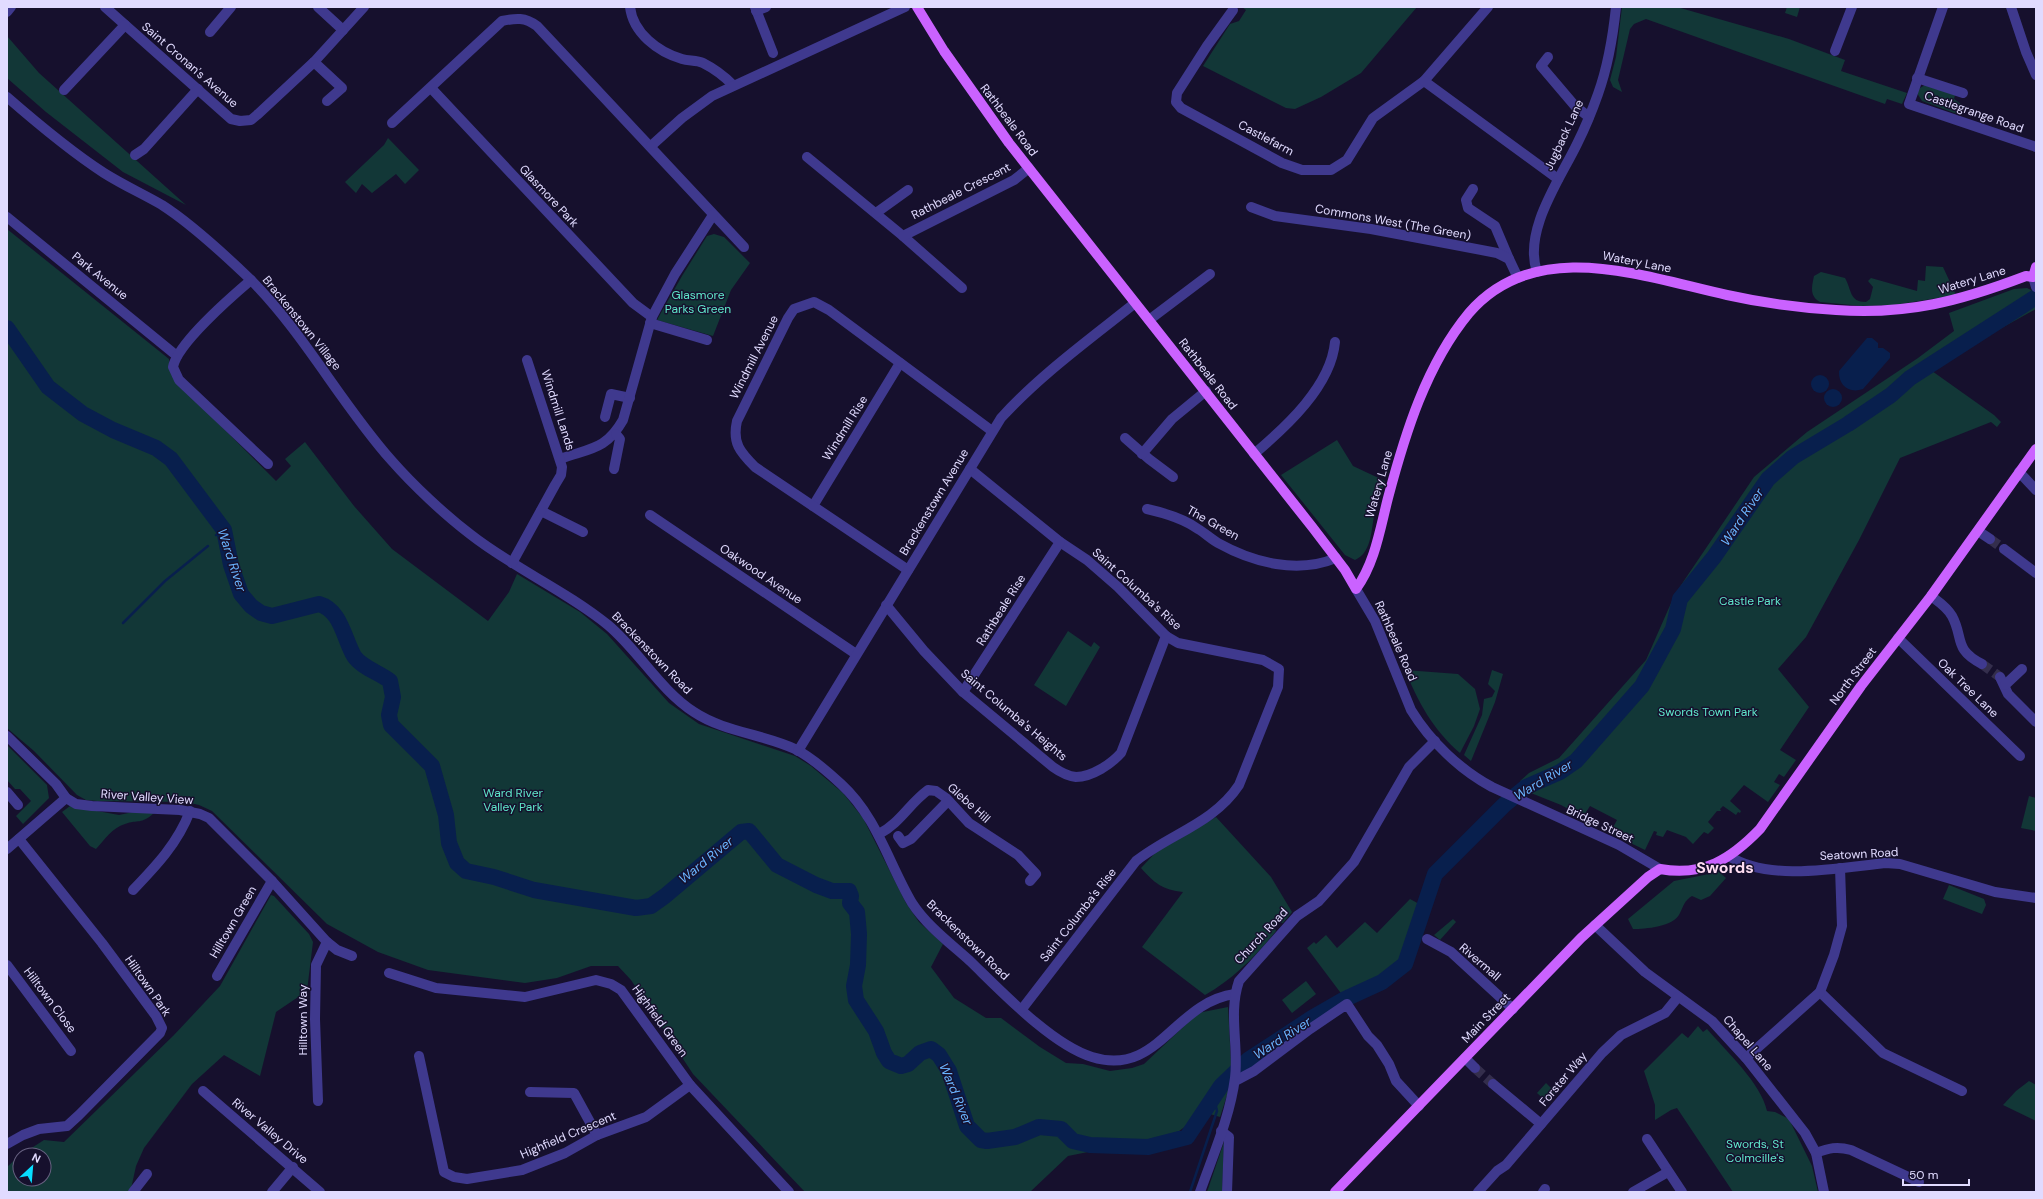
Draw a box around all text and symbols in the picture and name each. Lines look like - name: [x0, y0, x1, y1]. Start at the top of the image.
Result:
- street label: Saint Cronan's Avenue: [138, 19, 242, 111]
- street label: Rathbeale Road: [977, 81, 1041, 159]
- street label: Castlegrange Road: [1922, 88, 2026, 136]
- street label: Jugback Lane: [1541, 97, 1587, 173]
- street label: Castlefarm: [1235, 117, 1297, 159]
- street label: Rathbeale Crescent: [909, 159, 1014, 223]
- street label: Glasmore Park: [516, 161, 582, 231]
- street label: Commons West (The Green): [1314, 200, 1472, 244]
- street label: Park Avenue: [69, 248, 131, 304]
- street label: Watery Lane: [1601, 248, 1673, 277]
- street label: Watery Lane: [1936, 262, 2008, 298]
- street label: Brackenstown Village: [259, 273, 345, 374]
- park label: Glasmore Parks Green: [665, 287, 731, 317]
- street label: Windmill Avenue: [726, 312, 782, 402]
- street label: Rathbeale Road: [1175, 335, 1241, 413]
- street label: Windmill Lands: [537, 367, 579, 453]
- street label: Windmill Rise: [819, 392, 871, 464]
- street label: Brackenstown Avenue: [896, 446, 972, 558]
- street label: Watery Lane: [1362, 448, 1396, 520]
- water label: Ward River: [1717, 484, 1768, 549]
- street label: The Green: [1184, 502, 1242, 544]
- water label: Ward River: [214, 526, 251, 595]
- street label: Oakwood Avenue: [717, 540, 806, 608]
- street label: Saint Columba's Rise: [1089, 545, 1185, 634]
- street label: Rathbeale Rise: [973, 571, 1029, 649]
- park label: Castle Park: [1719, 593, 1781, 609]
- street label: Rathbeale Road: [1371, 598, 1421, 684]
- street label: Brackenstown Road: [608, 608, 696, 698]
- street label: North Street: [1826, 644, 1880, 708]
- street label: Oak Tree Lane: [1934, 655, 2002, 721]
- street label: Saint Columba's Heights: [957, 666, 1071, 764]
- park label: Swords Town Park: [1658, 704, 1758, 720]
- water label: Ward River: [1510, 755, 1577, 804]
- street label: Glebe Hill: [944, 779, 994, 827]
- park label: Ward River Valley Park: [483, 785, 543, 815]
- street label: River Valley View: [100, 786, 194, 808]
- street label: Bridge Street: [1564, 801, 1637, 847]
- water label: Ward River: [675, 832, 738, 887]
- street label: Seatown Road: [1819, 844, 1899, 864]
- district label: Swords: [1696, 857, 1754, 878]
- street label: Saint Columba's Rise: [1036, 865, 1120, 965]
- street label: Hilltown Green: [206, 883, 260, 961]
- street label: Brackenstown Road: [923, 896, 1013, 984]
- street label: Church Road: [1231, 904, 1291, 968]
- street label: Rivermall: [1456, 940, 1504, 984]
- street label: Hilltown Park: [121, 952, 175, 1020]
- street label: Hilltown Close: [20, 964, 80, 1036]
- street label: Highfield Green: [628, 982, 692, 1060]
- street label: Hilltown Way: [295, 984, 311, 1056]
- street label: Main Street: [1458, 989, 1514, 1046]
- water label: Ward River: [1250, 1012, 1315, 1063]
- street label: Chapel Lane: [1719, 1012, 1777, 1074]
- street label: Forster Way: [1535, 1048, 1591, 1110]
- water label: Ward River: [935, 1060, 977, 1129]
- street label: River Valley Drive: [229, 1094, 312, 1168]
- street label: Highfield Crescent: [518, 1107, 619, 1162]
- park label: Swords, St Colmcille's: [1726, 1136, 1784, 1166]
- north arrow: [12, 1147, 52, 1187]
- text: N: [30, 1150, 43, 1166]
- scale bar: [1903, 1161, 1969, 1187]
- text: 50 m: [1909, 1167, 1938, 1183]

